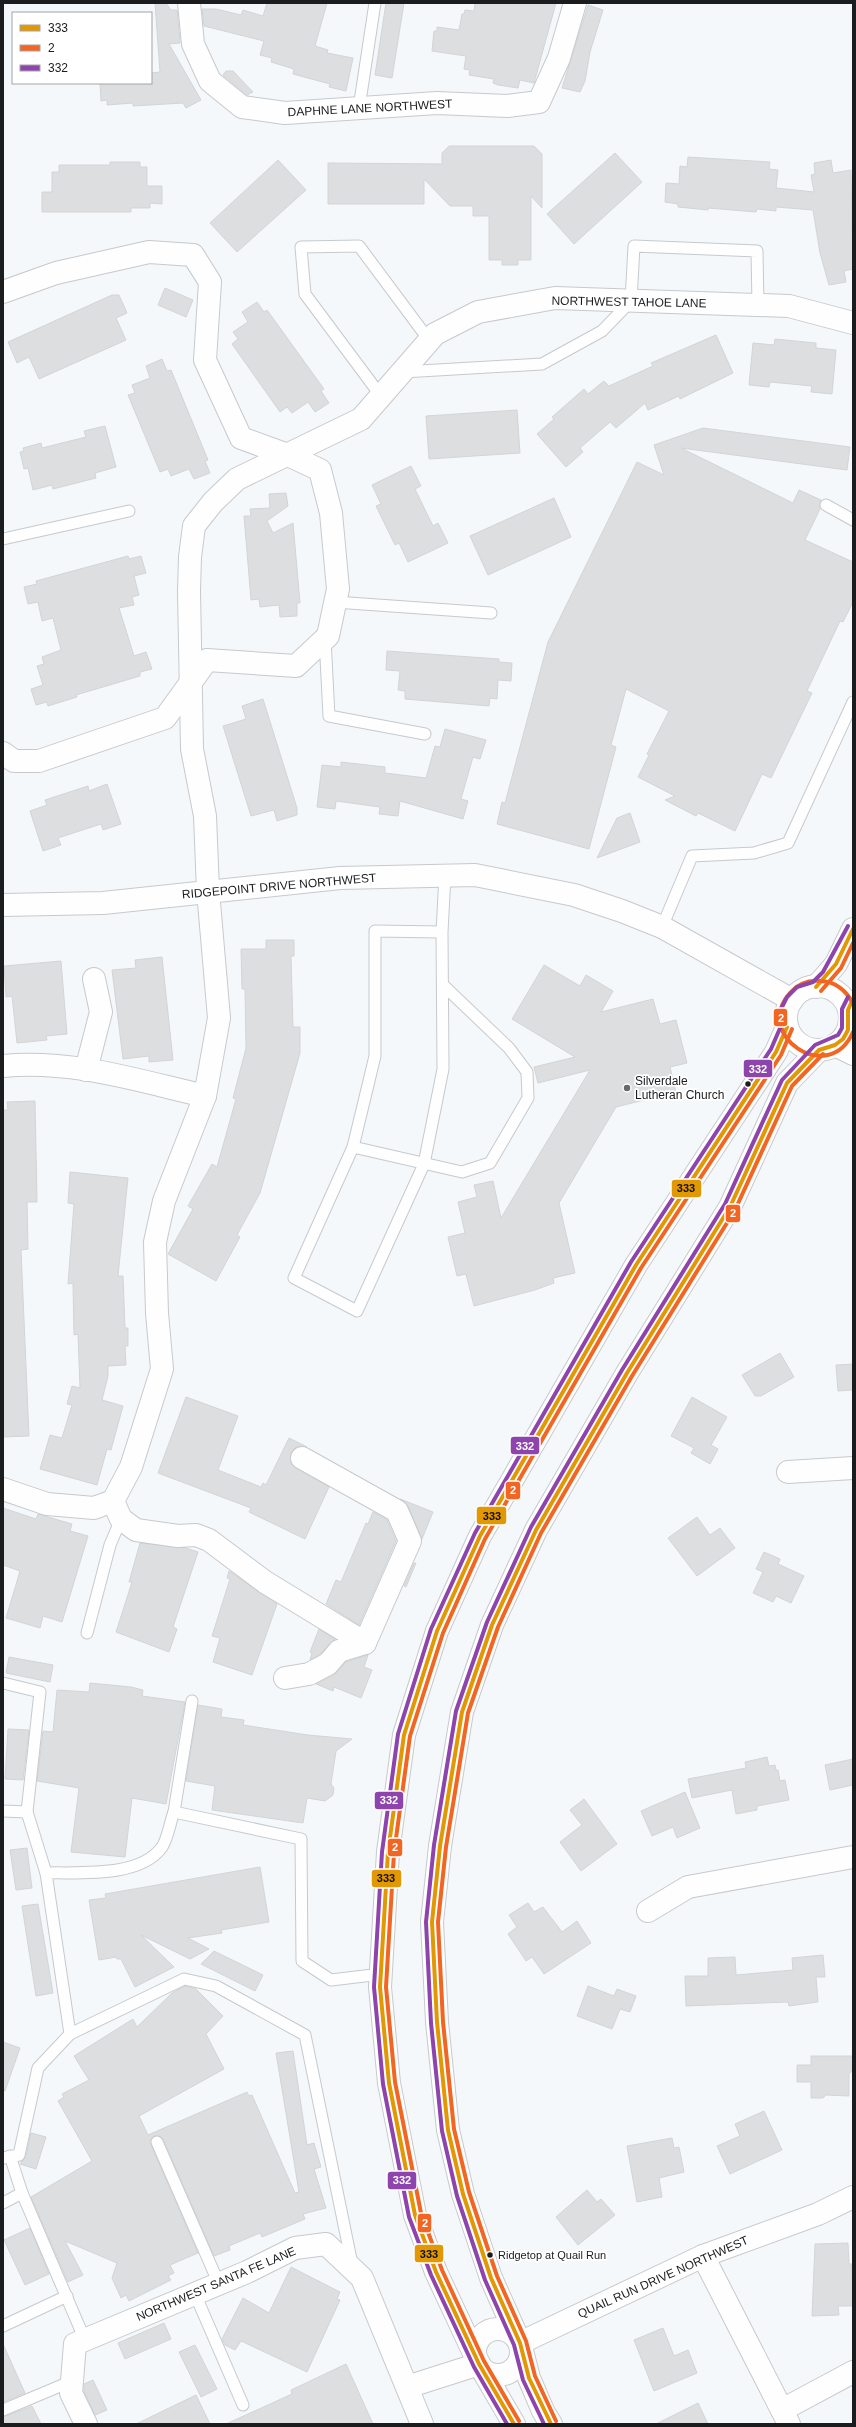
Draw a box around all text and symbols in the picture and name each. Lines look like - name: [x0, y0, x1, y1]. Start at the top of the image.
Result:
- legend: [12, 12, 152, 84]
- text: 333: [48, 21, 68, 35]
- text: 2: [48, 41, 55, 55]
- text: 332: [48, 61, 68, 75]
- street label: DAPHNE LANE NORTHWEST: [287, 97, 453, 119]
- street label: NORTHWEST TAHOE LANE: [551, 294, 707, 310]
- street label: RIDGEPOINT DRIVE NORTHWEST: [181, 870, 377, 901]
- line badge: 2: [773, 1008, 788, 1027]
- text: 2: [778, 1012, 784, 1024]
- line badge: 332: [743, 1059, 773, 1078]
- text: 332: [749, 1063, 767, 1075]
- place label: Silverdale Lutheran Church: [635, 1074, 724, 1102]
- unlabelled marker: [743, 1079, 753, 1089]
- marker: Silverdale Lutheran Church: [622, 1083, 632, 1093]
- line badge: 333: [671, 1179, 702, 1198]
- text: 333: [677, 1182, 695, 1194]
- line badge: 2: [725, 1204, 741, 1223]
- text: 2: [730, 1207, 736, 1219]
- line badge: 332: [510, 1436, 540, 1455]
- text: 332: [516, 1440, 534, 1452]
- line badge: 2: [505, 1481, 521, 1500]
- text: 2: [510, 1484, 516, 1496]
- line badge: 333: [476, 1506, 507, 1525]
- text: 333: [483, 1510, 501, 1522]
- line badge: 332: [374, 1791, 404, 1810]
- text: 332: [380, 1794, 398, 1806]
- line badge: 2: [387, 1838, 403, 1857]
- text: 2: [392, 1841, 398, 1853]
- line badge: 333: [371, 1869, 402, 1888]
- text: 333: [377, 1872, 395, 1884]
- line badge: 332: [387, 2171, 417, 2190]
- text: 332: [393, 2174, 411, 2186]
- line badge: 2: [417, 2213, 432, 2233]
- text: 2: [422, 2217, 428, 2229]
- street label: QUAIL RUN DRIVE NORTHWEST: [575, 2233, 751, 2321]
- street label: NORTHWEST SANTA FE LANE: [134, 2244, 298, 2324]
- line badge: 333: [414, 2244, 444, 2263]
- text: 333: [420, 2248, 438, 2260]
- place label: Ridgetop at Quail Run: [498, 2249, 606, 2261]
- marker: Ridgetop at Quail Run: [485, 2250, 495, 2260]

